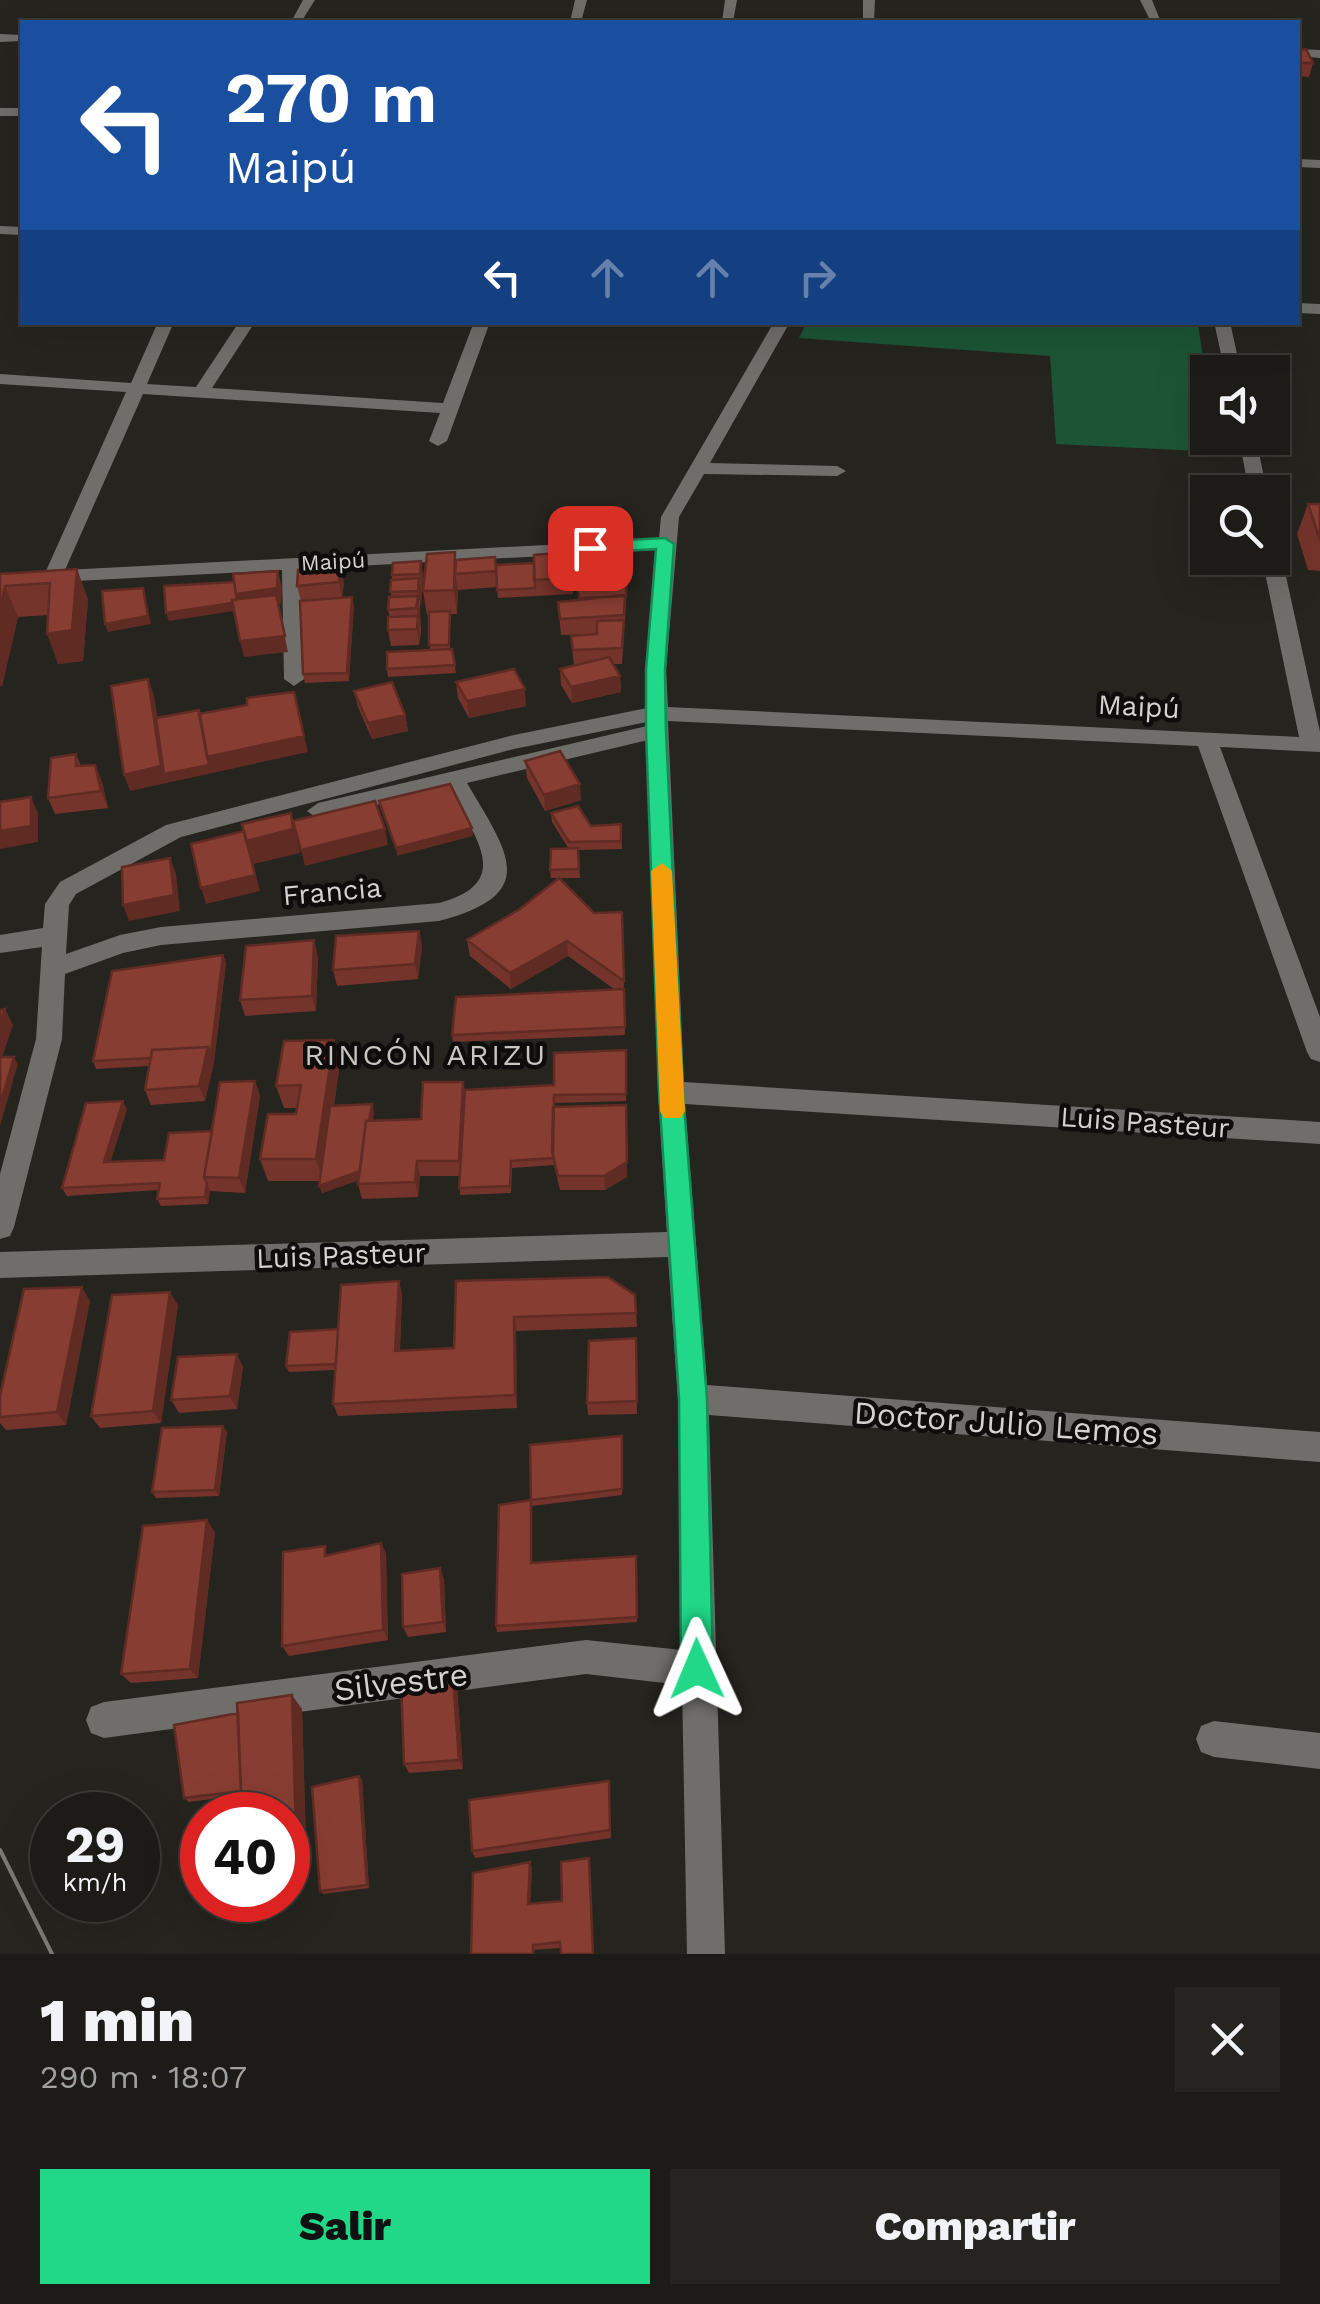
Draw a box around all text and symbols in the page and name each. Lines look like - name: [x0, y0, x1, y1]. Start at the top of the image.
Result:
- text: 270 m: [225, 57, 437, 139]
- icon: left: [60, 60, 190, 190]
- text: Maipú: [225, 141, 357, 194]
- icon: left: [475, 250, 530, 305]
- icon: ahead: [580, 250, 635, 305]
- icon: ahead: [685, 250, 740, 305]
- icon: right: [790, 250, 845, 305]
- map controls: [1190, 355, 1290, 575]
- button: sound: [1190, 355, 1290, 455]
- button: search: [1190, 475, 1290, 575]
- pin: [548, 506, 633, 591]
- icon: arrive: [563, 521, 618, 576]
- street label: Maipú: [300, 547, 366, 576]
- street label: Maipú: [1097, 688, 1181, 725]
- street label: Francia: [281, 871, 383, 912]
- district label: RINCÓN ARIZU: [304, 1037, 548, 1072]
- street label: Luis Pasteur: [1059, 1100, 1231, 1145]
- street label: Luis Pasteur: [256, 1236, 426, 1275]
- street label: Doctor Julio Lemos: [853, 1393, 1159, 1453]
- position arrow: [645, 1617, 749, 1721]
- street label: Silvestre: [332, 1655, 470, 1709]
- speed limit sign: 40: [180, 1792, 310, 1922]
- text: 29: [65, 1815, 125, 1874]
- text: km/h: [63, 1868, 127, 1897]
- text: 1 min: [40, 1985, 194, 2056]
- button: close: [1175, 1987, 1280, 2092]
- text: 290 m · 18:07: [40, 2058, 247, 2096]
- button: Salir: [40, 2169, 650, 2284]
- button: Compartir: [670, 2169, 1280, 2284]

